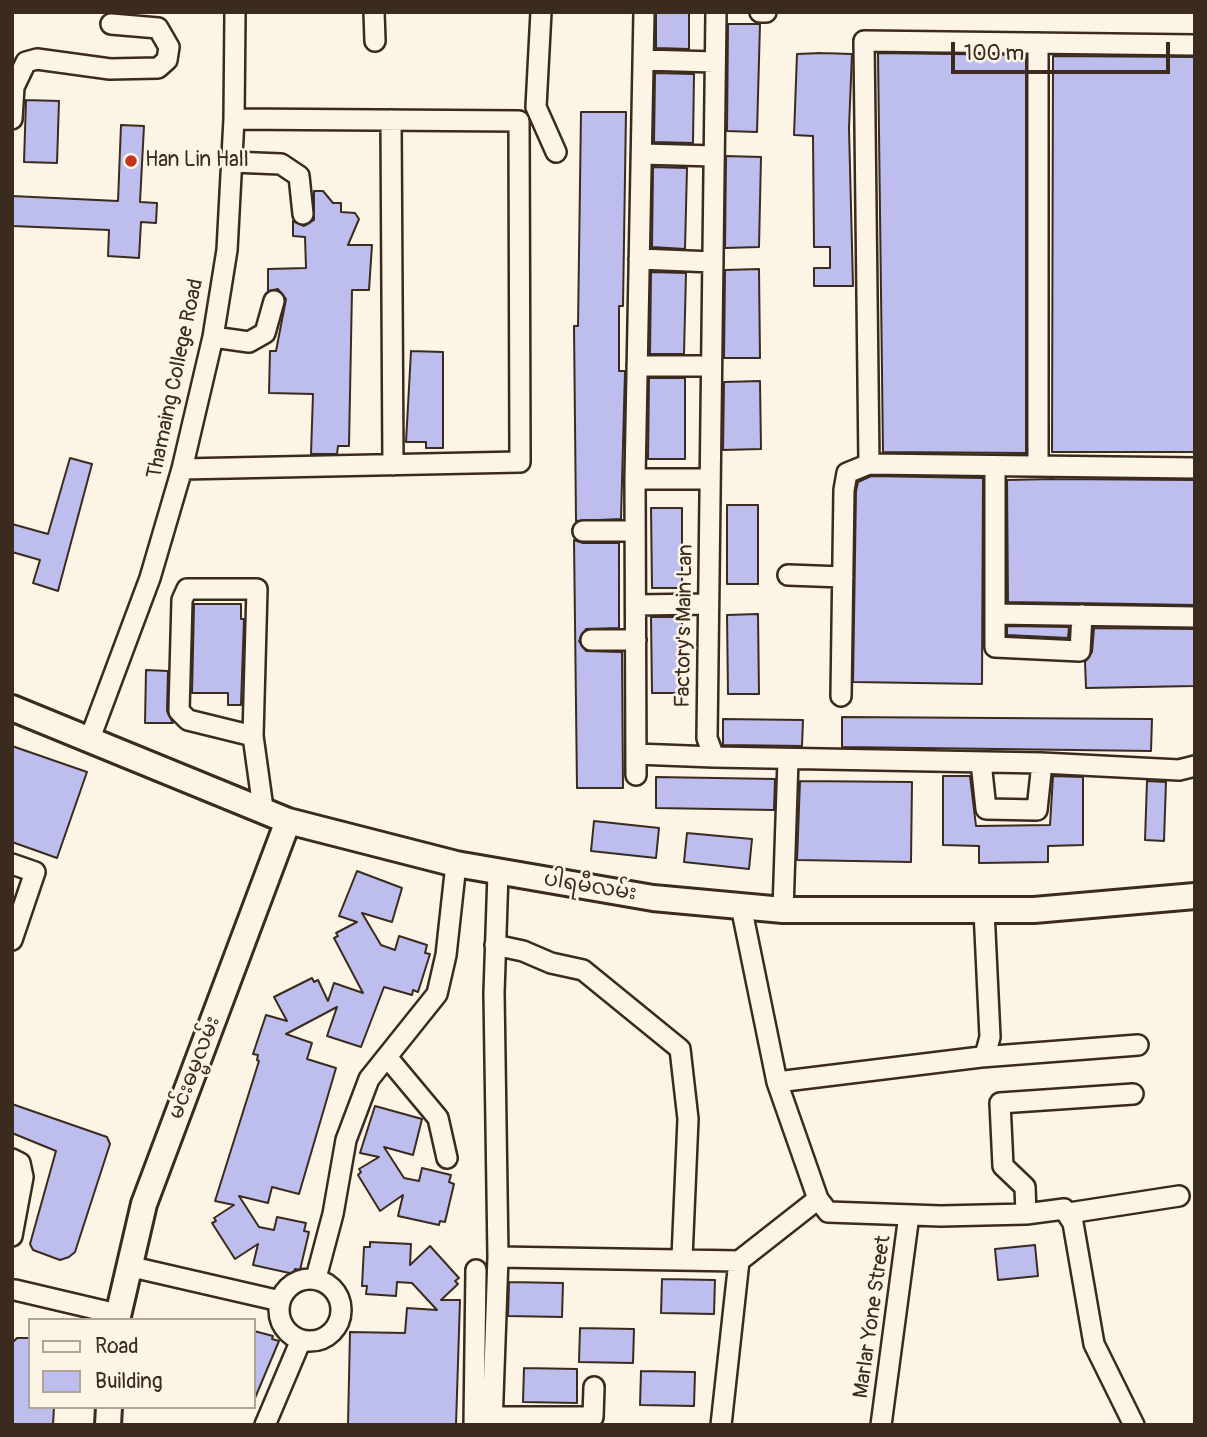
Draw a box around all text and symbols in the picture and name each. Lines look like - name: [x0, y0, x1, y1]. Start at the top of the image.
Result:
- scale bar: [955, 28, 1174, 72]
- text: 100 m: [964, 40, 1024, 67]
- place label: Han Lin Hall: [145, 148, 249, 174]
- marker: Han Lin Hall: [123, 153, 139, 169]
- street label: Thamaing College Road: [142, 277, 210, 481]
- street label: Factory's Main Lan: [671, 544, 699, 708]
- street label: ပါရမီလမ်း: [542, 867, 638, 907]
- street label: မင်းဓမ္မလမ်း: [164, 1013, 226, 1123]
- street label: Marlar Yone Street: [849, 1234, 897, 1400]
- legend: [28, 1318, 256, 1409]
- text: Road: [95, 1333, 139, 1360]
- text: Building: [95, 1368, 162, 1395]

